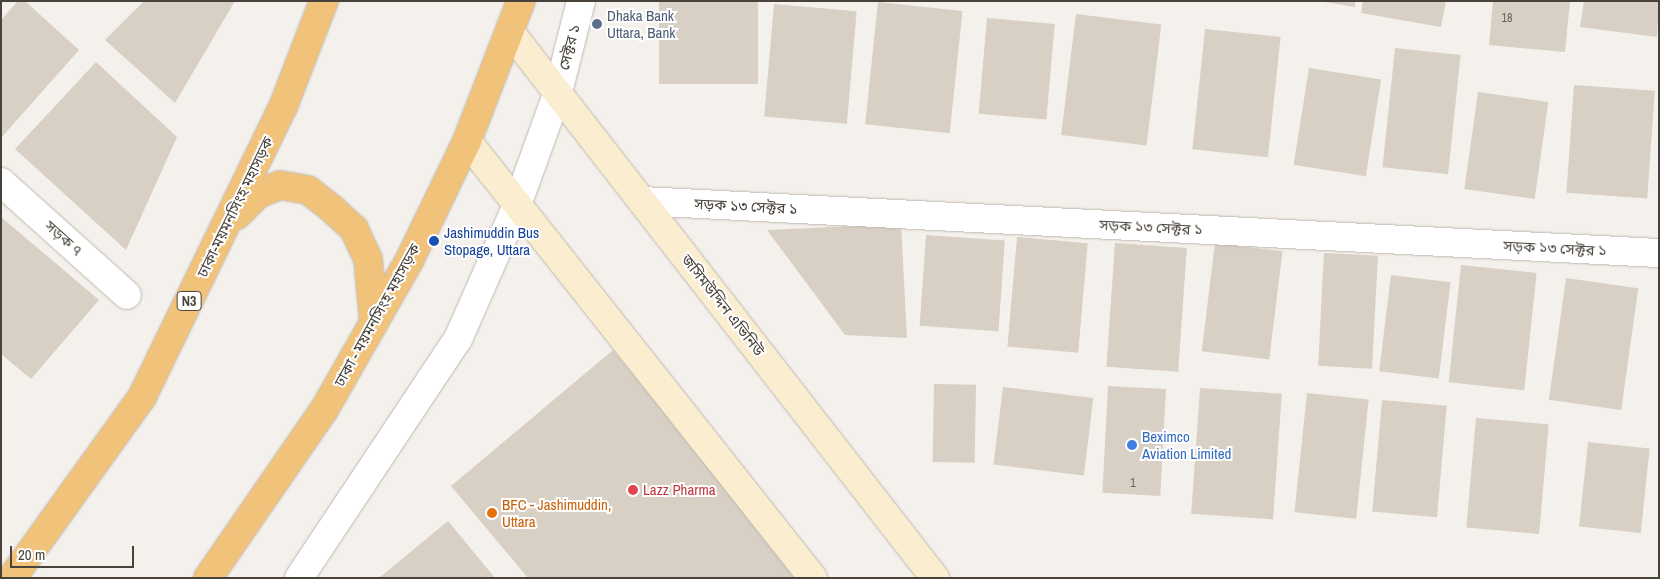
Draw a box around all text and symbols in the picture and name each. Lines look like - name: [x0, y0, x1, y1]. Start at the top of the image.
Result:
- place label: Dhaka Bank Uttara, Bank: [607, 6, 675, 41]
- house number: 18: [1502, 12, 1512, 26]
- marker: Dhaka Bank Uttara, Bank: [591, 18, 603, 30]
- street label: সেক্টর ১: [555, 22, 583, 72]
- street label: ঢাকা-ময়মনসিংহ মহাসড়ক: [193, 134, 277, 280]
- street label: সড়ক ১৩ সেক্টর ১: [694, 194, 798, 218]
- street label: সড়ক ১৩ সেক্টর ১: [1099, 215, 1203, 239]
- street label: সড়ক ৭: [41, 216, 87, 260]
- place label: Jashimuddin Bus Stopage, Uttara: [444, 223, 539, 258]
- marker: Jashimuddin Bus Stopage, Uttara: [428, 235, 440, 247]
- street label: সড়ক ১৩ সেক্টর ১: [1503, 236, 1607, 260]
- street label: ঢাকা - ময়মনসিংহ মহাসড়ক: [330, 240, 424, 390]
- street label: জসিমউদ্দিন এভিনিউ: [678, 251, 768, 359]
- road number: N3: [176, 290, 202, 312]
- place label: Beximco Aviation Limited: [1142, 427, 1231, 462]
- marker: Beximco Aviation Limited: [1126, 439, 1138, 451]
- house number: 1: [1130, 477, 1136, 491]
- place label: Lazz Pharma: [643, 481, 715, 499]
- marker: Lazz Pharma: [627, 484, 639, 496]
- place label: BFC - Jashimuddin, Uttara: [502, 495, 611, 530]
- marker: BFC - Jashimuddin, Uttara: [486, 507, 498, 519]
- scale bar: [12, 536, 136, 568]
- text: 20 m: [18, 544, 45, 565]

